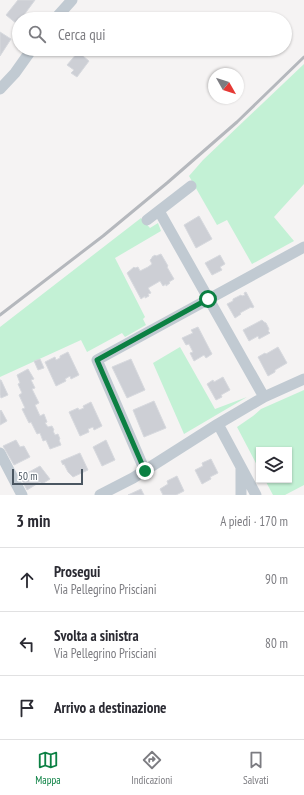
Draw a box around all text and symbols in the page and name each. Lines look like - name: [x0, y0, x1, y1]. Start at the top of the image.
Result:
- search box: [12, 12, 292, 56]
- icon: search: [26, 23, 48, 45]
- text: Cerca qui: [58, 25, 106, 44]
- north arrow: [208, 68, 244, 104]
- route start: [199, 290, 217, 308]
- map controls: [256, 447, 292, 483]
- button: layers: [256, 447, 292, 483]
- route end: [136, 462, 154, 480]
- scale bar: [12, 467, 83, 486]
- text: 50 m: [18, 469, 37, 483]
- text: 3 min: [16, 510, 50, 532]
- text: A piedi · 170 m: [220, 513, 288, 530]
- text: Prosegui: [54, 562, 100, 581]
- icon: ahead: [16, 569, 38, 591]
- text: 90 m: [265, 571, 288, 588]
- text: Via Pellegrino Prisciani: [54, 581, 157, 598]
- text: Svolta a sinistra: [54, 626, 139, 645]
- icon: left: [16, 633, 38, 655]
- text: 80 m: [265, 635, 288, 652]
- text: Via Pellegrino Prisciani: [54, 645, 157, 662]
- icon: arrive: [16, 697, 38, 719]
- text: Arrivo a destinazione: [54, 698, 167, 717]
- tab: Mappa: [35, 749, 61, 787]
- tab: Indicazioni: [131, 749, 172, 787]
- tab: Salvati: [243, 749, 269, 787]

